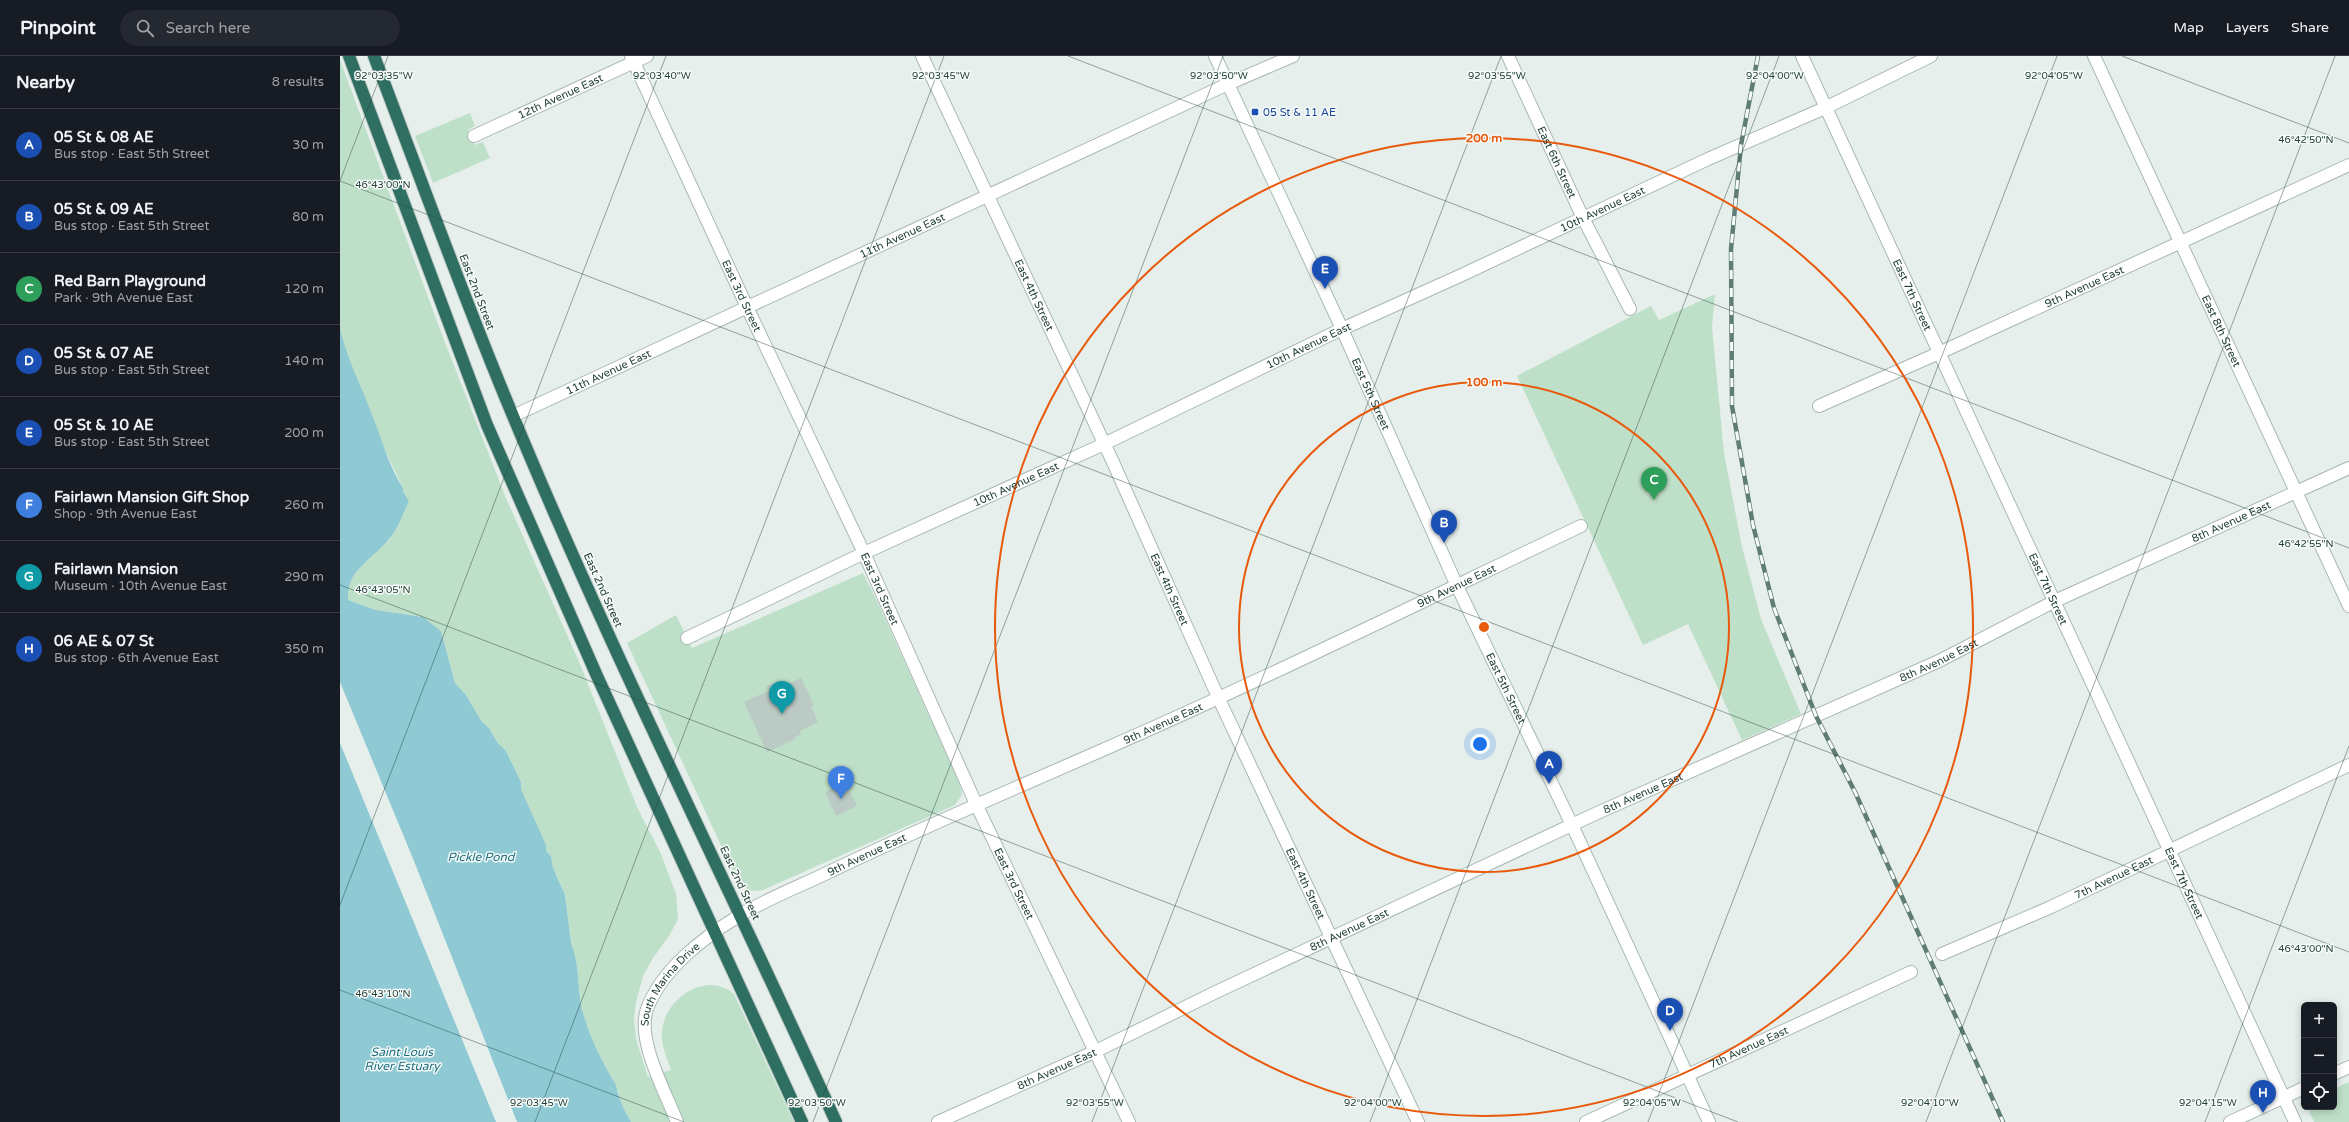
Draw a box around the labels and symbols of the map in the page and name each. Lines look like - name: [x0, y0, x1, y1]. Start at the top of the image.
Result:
- text: 92°03'35"W: [355, 70, 413, 82]
- text: 92°03'40"W: [633, 70, 691, 82]
- text: 92°03'45"W: [912, 70, 970, 82]
- text: 92°03'50"W: [1190, 70, 1248, 82]
- text: 92°03'55"W: [1468, 70, 1526, 82]
- text: 92°04'00"W: [1746, 70, 1804, 82]
- text: 92°04'05"W: [2025, 70, 2083, 82]
- street label: 12th Avenue East: [516, 71, 605, 121]
- place label: 05 St & 11 AE: [1263, 106, 1336, 119]
- marker: 05 St & 11 AE: [1250, 107, 1260, 117]
- street label: East 6th Street: [1535, 124, 1579, 200]
- text: 200 m: [1466, 131, 1502, 145]
- text: 46°42'50"N: [2278, 134, 2334, 146]
- text: 46°43'00"N: [355, 179, 411, 191]
- street label: 10th Avenue East: [1558, 183, 1647, 234]
- street label: 11th Avenue East: [857, 210, 947, 261]
- street label: East 2nd Street: [457, 252, 497, 332]
- pin: E: [1312, 256, 1338, 289]
- street label: East 4th Street: [1012, 257, 1057, 333]
- street label: East 7th Street: [1890, 257, 1935, 333]
- street label: East 3rd Street: [720, 258, 764, 334]
- street label: 9th Avenue East: [2043, 263, 2126, 310]
- street label: East 8th Street: [2199, 293, 2244, 369]
- street label: 10th Avenue East: [1264, 319, 1353, 371]
- street label: 11th Avenue East: [564, 346, 653, 397]
- street label: East 5th Street: [1349, 356, 1393, 432]
- text: 100 m: [1466, 375, 1502, 389]
- street label: 10th Avenue East: [971, 459, 1061, 509]
- pin: C: [1641, 467, 1667, 500]
- street label: 8th Avenue East: [2189, 498, 2273, 545]
- pin: B: [1431, 510, 1457, 543]
- text: 46°42'55"N: [2278, 538, 2334, 550]
- street label: East 2nd Street: [581, 551, 625, 629]
- street label: East 3rd Street: [858, 551, 902, 627]
- street label: East 4th Street: [1148, 551, 1192, 627]
- street label: East 7th Street: [2026, 551, 2071, 627]
- street label: 9th Avenue East: [1415, 561, 1498, 610]
- text: 46°43'05"N: [355, 584, 411, 596]
- centre of rings: [1477, 620, 1491, 634]
- street label: 8th Avenue East: [1897, 636, 1980, 684]
- street label: East 5th Street: [1483, 650, 1529, 726]
- pin: G: [769, 681, 795, 714]
- street label: 9th Avenue East: [1121, 700, 1205, 747]
- your location: [1470, 734, 1490, 754]
- pin: A: [1536, 751, 1562, 784]
- pin: F: [828, 766, 854, 799]
- street label: 8th Avenue East: [1601, 769, 1685, 816]
- street label: 9th Avenue East: [825, 830, 908, 878]
- street label: East 2nd Street: [717, 844, 763, 922]
- street label: East 4th Street: [1283, 845, 1328, 921]
- street label: East 7th Street: [2162, 845, 2207, 921]
- street label: East 3rd Street: [992, 846, 1037, 921]
- water label: Pickle Pond: [448, 850, 516, 864]
- street label: 7th Avenue East: [2072, 853, 2155, 901]
- street label: 8th Avenue East: [1308, 905, 1391, 954]
- street label: South Marina Drive: [638, 939, 702, 1026]
- text: 46°43'00"N: [2278, 943, 2334, 955]
- text: 46°43'10"N: [355, 988, 411, 1000]
- pin: D: [1657, 998, 1683, 1031]
- street label: 7th Avenue East: [1707, 1023, 1790, 1071]
- water label: Saint Louis River Estuary: [364, 1045, 441, 1073]
- street label: 8th Avenue East: [1015, 1045, 1098, 1092]
- pin: H: [2250, 1080, 2276, 1113]
- text: 92°03'45"W: [510, 1097, 568, 1109]
- text: 92°03'50"W: [788, 1097, 846, 1109]
- text: 92°03'55"W: [1066, 1097, 1124, 1109]
- text: 92°04'00"W: [1344, 1097, 1402, 1109]
- text: 92°04'05"W: [1623, 1097, 1681, 1109]
- text: 92°04'10"W: [1901, 1097, 1959, 1109]
- text: 92°04'15"W: [2179, 1097, 2237, 1109]

